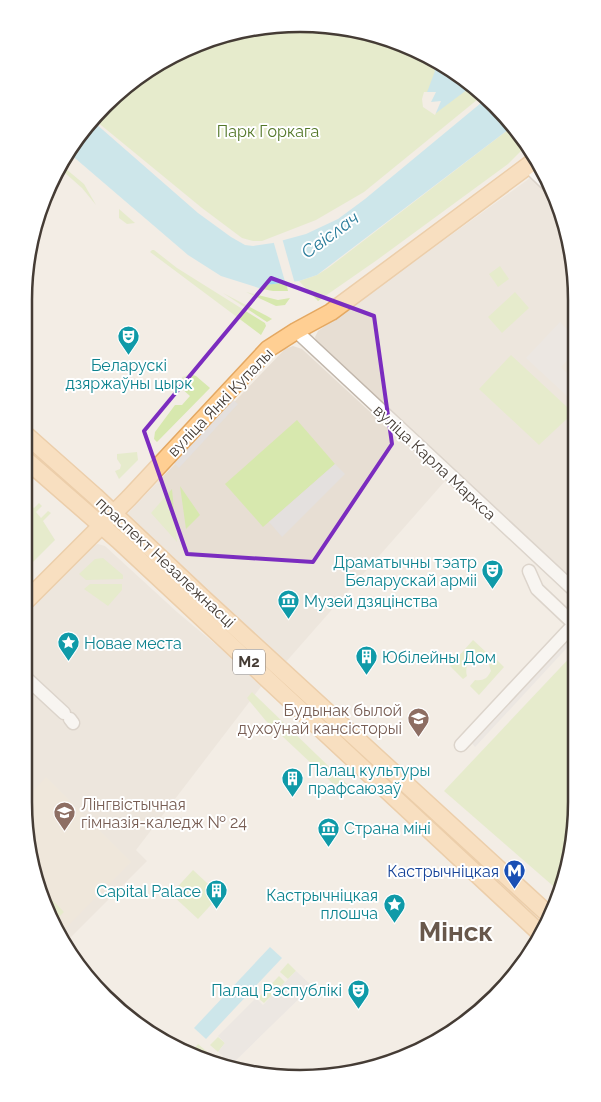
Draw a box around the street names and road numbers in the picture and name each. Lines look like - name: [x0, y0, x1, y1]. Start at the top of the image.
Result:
- street label: вуліца Янкі Купалы: [164, 344, 277, 460]
- street label: вуліца Карла Маркса: [370, 401, 500, 524]
- street label: праспект Незалежнасці: [92, 493, 239, 632]
- road number: М2: [233, 650, 265, 674]

